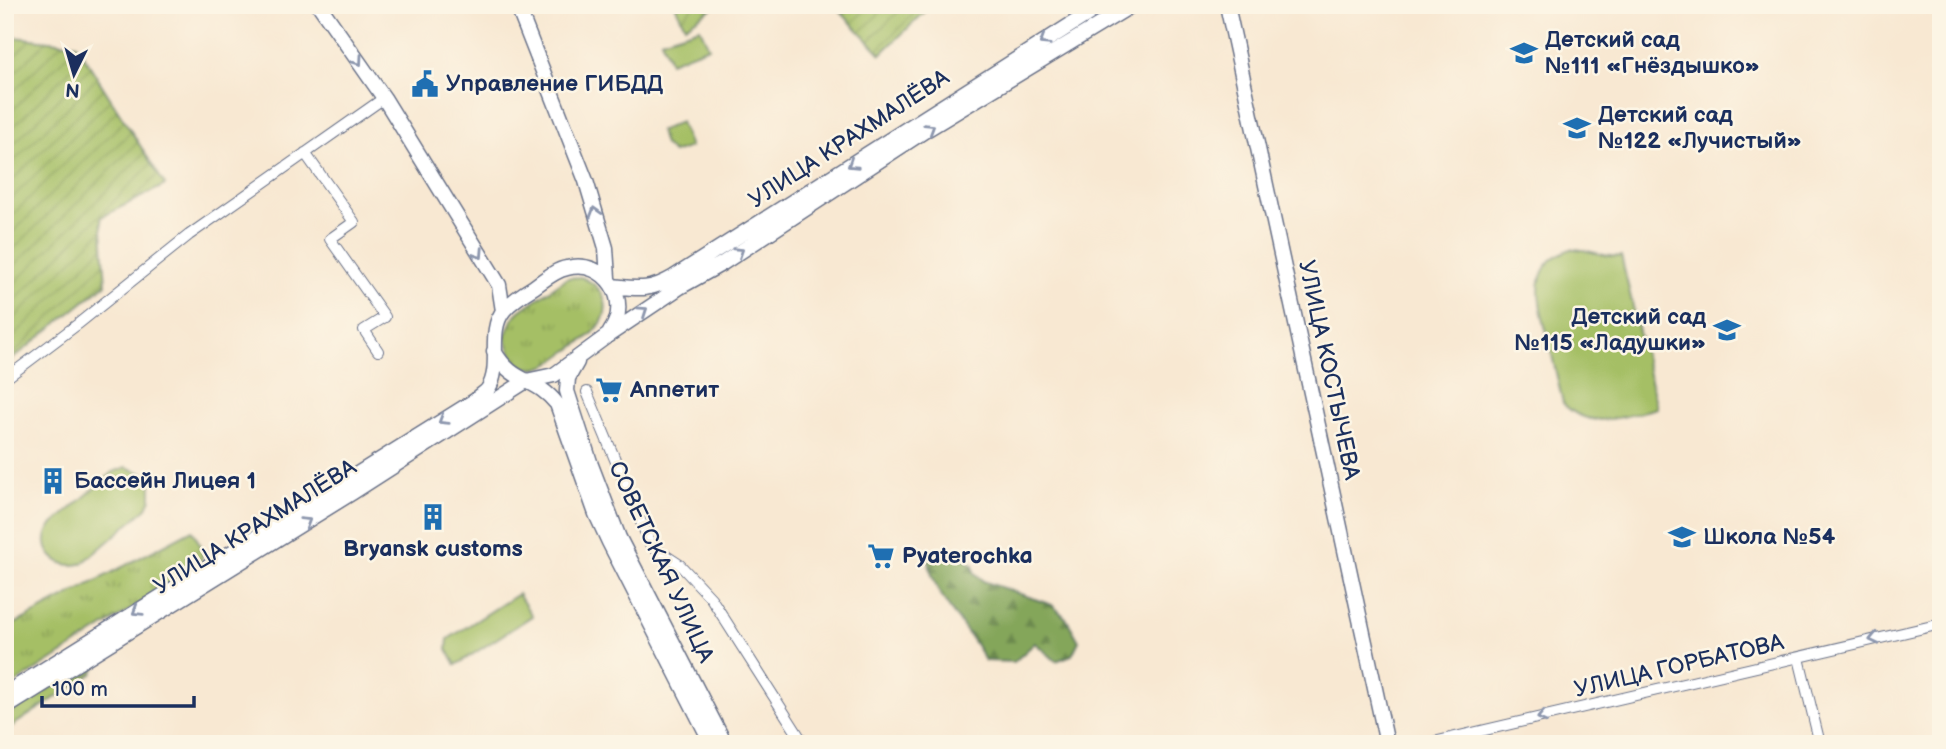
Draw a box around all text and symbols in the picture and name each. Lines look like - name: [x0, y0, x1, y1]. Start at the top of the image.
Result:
- place label: Детский сад №111 «Гнёздышко»: [1545, 26, 1760, 80]
- one-way arrow: [1039, 33, 1052, 46]
- north arrow: [38, 38, 108, 108]
- school or university icon: Детский сад №111 «Гнёздышко»: [1509, 38, 1539, 68]
- one-way arrow: [350, 53, 362, 66]
- street label: УЛИЦА КРАХМАЛЁВА: [743, 64, 955, 214]
- public building icon: Управление ГИБДД: [410, 69, 440, 99]
- place label: Управление ГИБДД: [446, 70, 663, 98]
- text: N: [65, 77, 81, 102]
- place label: Детский сад №122 «Лучистый»: [1598, 101, 1802, 155]
- school or university icon: Детский сад №122 «Лучистый»: [1562, 113, 1592, 143]
- one-way arrow: [922, 124, 935, 137]
- one-way arrow: [847, 155, 860, 168]
- one-way arrow: [588, 206, 603, 218]
- one-way arrow: [471, 246, 484, 259]
- one-way arrow: [731, 248, 744, 261]
- street label: УЛИЦА КОСТЫЧЕВА: [1292, 258, 1366, 482]
- place label: Детский сад №115 «Ладушки»: [1515, 303, 1706, 357]
- one-way arrow: [635, 307, 648, 319]
- school or university icon: Детский сад №115 «Ладушки»: [1712, 315, 1742, 345]
- supermarket icon: Аппетит: [594, 375, 624, 405]
- place label: Аппетит: [629, 376, 719, 404]
- one-way arrow: [438, 412, 451, 425]
- street label: УЛИЦА КРАХМАЛЁВА: [149, 453, 361, 601]
- street label: СОВЕТСКАЯ УЛИЦА: [602, 457, 720, 667]
- building icon: Бассейн Лицея 1: [38, 466, 68, 496]
- place label: Бассейн Лицея 1: [74, 467, 256, 495]
- building icon: Bryansk customs: [418, 502, 448, 532]
- one-way arrow: [299, 517, 312, 530]
- school or university icon: Школа №54: [1667, 522, 1697, 552]
- place label: Школа №54: [1703, 523, 1836, 551]
- place label: Bryansk customs: [343, 535, 523, 563]
- supermarket icon: Pyaterochka: [866, 541, 896, 571]
- place label: Pyaterochka: [902, 542, 1033, 570]
- one-way arrow: [132, 602, 145, 615]
- street label: УЛИЦА ГОРБАТОВА: [1572, 628, 1787, 704]
- one-way arrow: [1868, 631, 1880, 645]
- scale bar: [42, 665, 194, 709]
- text: 100 m: [52, 677, 108, 702]
- one-way arrow: [1536, 709, 1548, 724]

